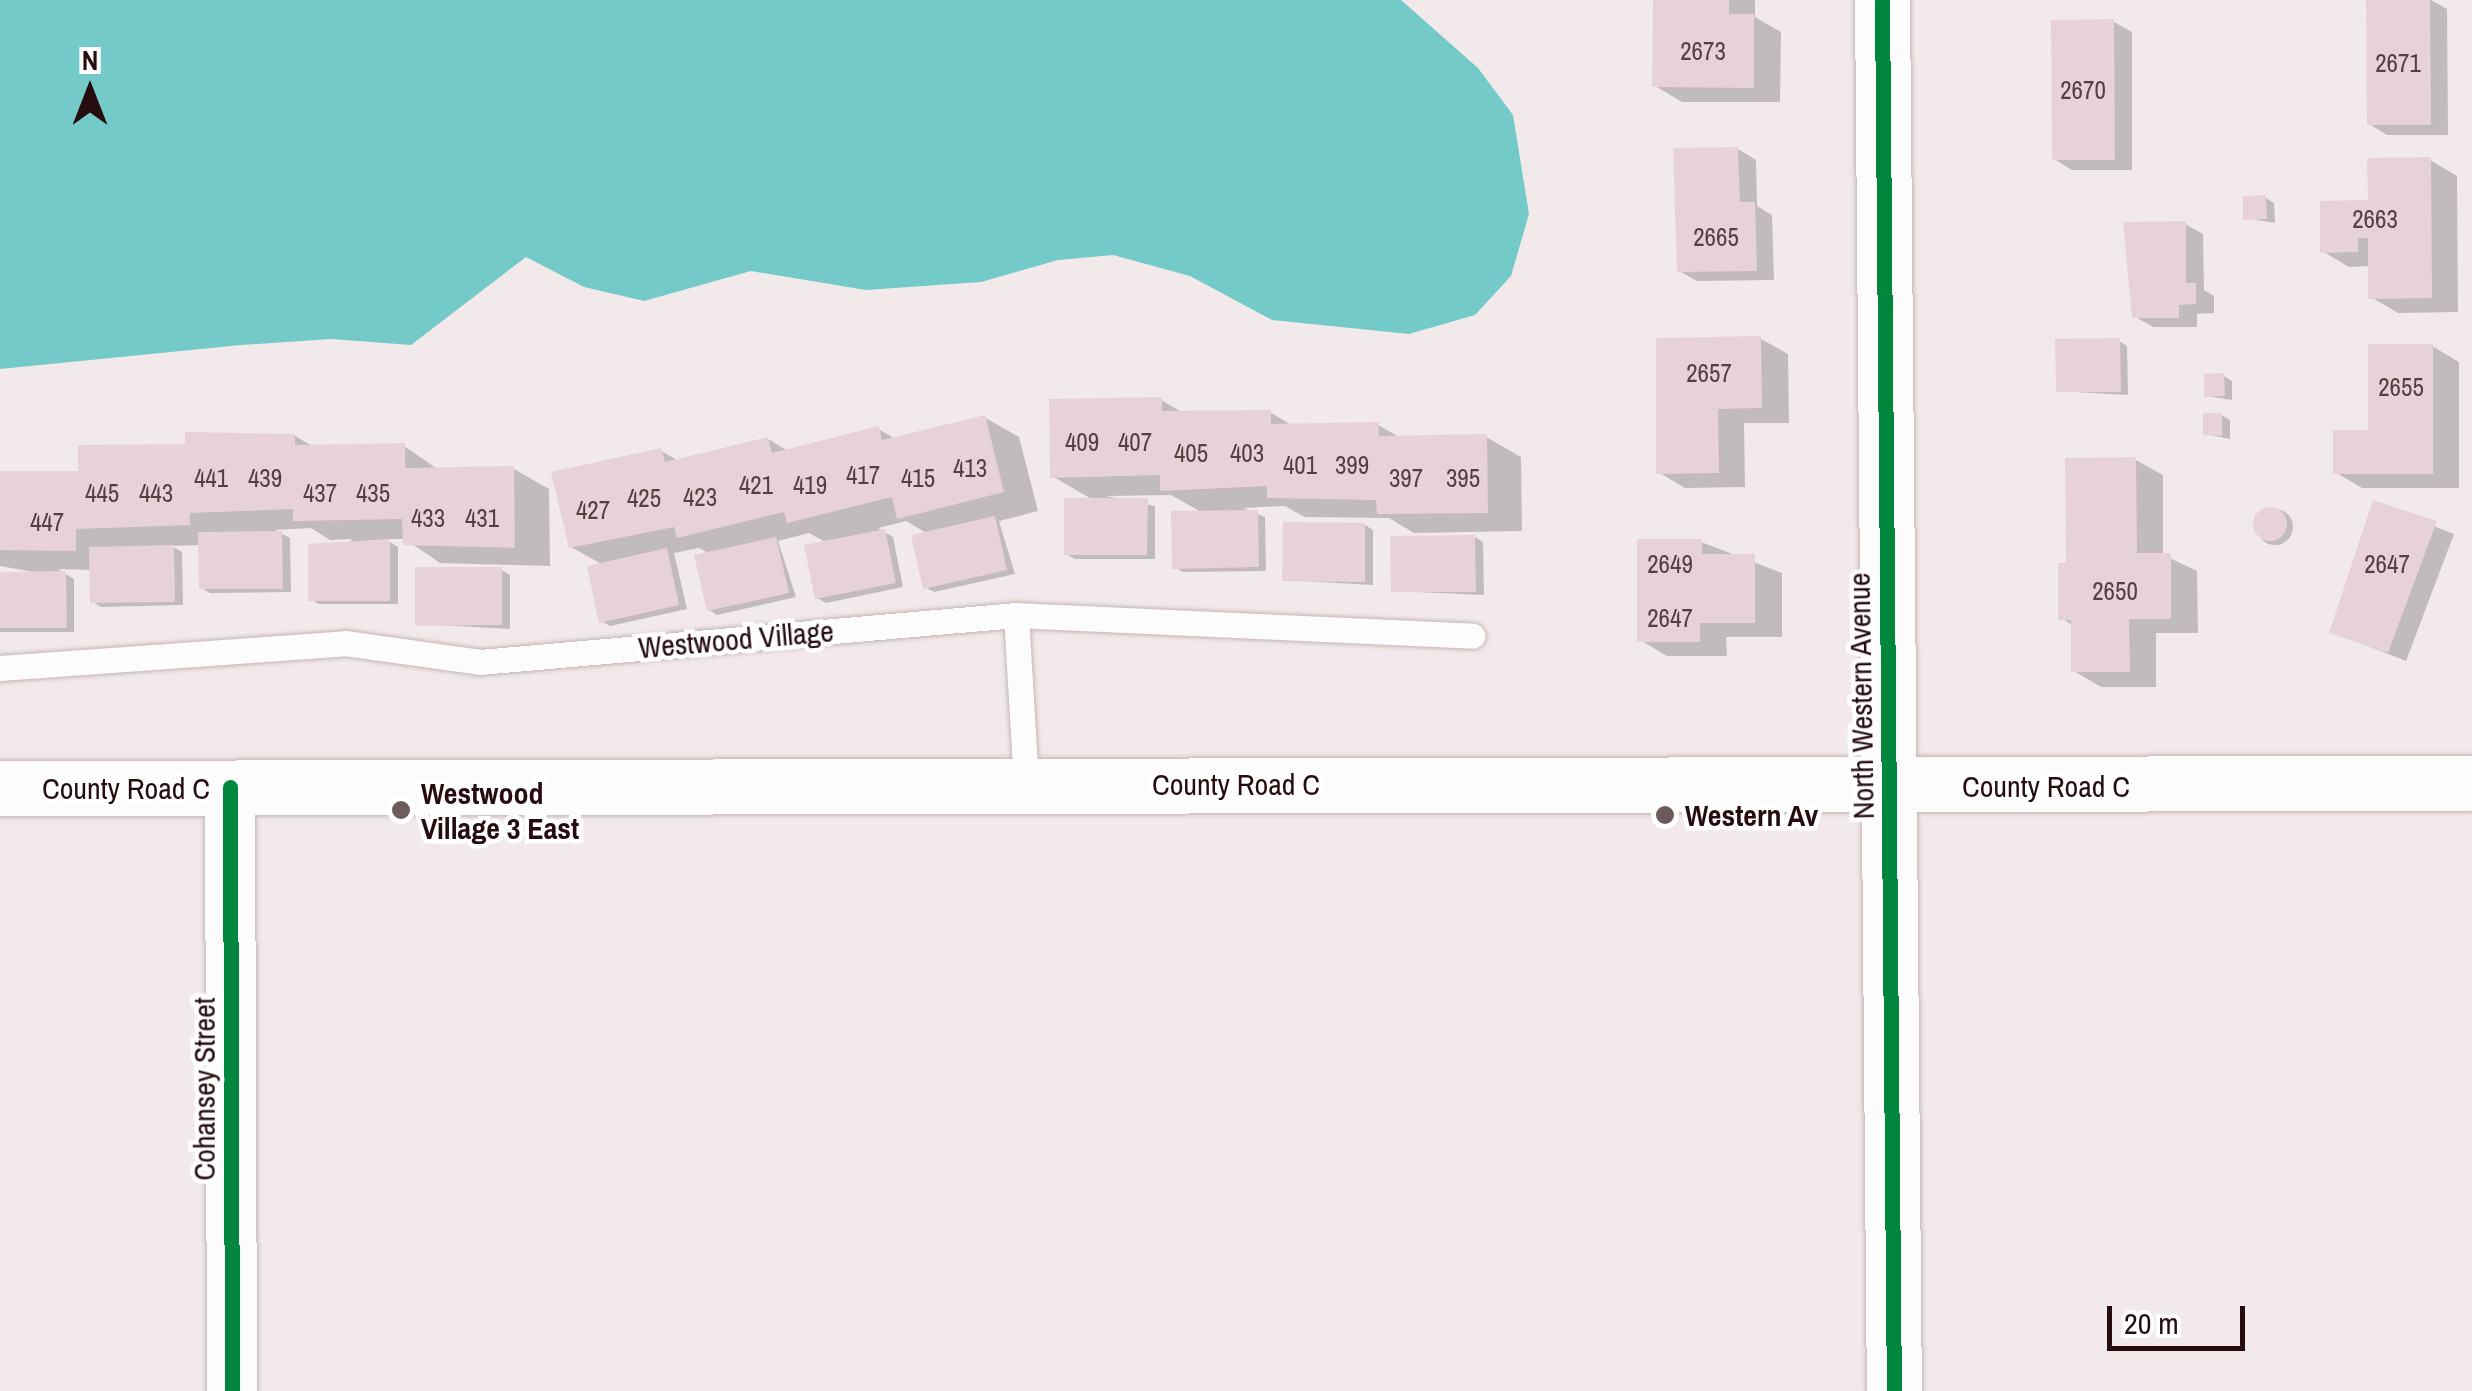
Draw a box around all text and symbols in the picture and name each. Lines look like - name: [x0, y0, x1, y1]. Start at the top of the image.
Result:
- house number: 2673: [1680, 36, 1726, 66]
- north arrow: [40, 40, 140, 140]
- text: N: [82, 41, 98, 79]
- house number: 2671: [2375, 48, 2421, 78]
- house number: 2670: [2060, 75, 2106, 105]
- house number: 2663: [2352, 204, 2398, 234]
- house number: 2665: [1693, 222, 1739, 252]
- house number: 2657: [1686, 358, 1732, 388]
- house number: 2655: [2378, 372, 2424, 402]
- house number: 409: [1065, 427, 1099, 457]
- house number: 407: [1118, 427, 1152, 457]
- house number: 405: [1174, 438, 1208, 468]
- house number: 403: [1230, 438, 1264, 468]
- house number: 401: [1283, 450, 1317, 480]
- house number: 399: [1335, 450, 1369, 480]
- house number: 413: [953, 453, 987, 483]
- house number: 417: [846, 460, 880, 490]
- house number: 441: [194, 463, 228, 493]
- house number: 439: [248, 463, 282, 493]
- house number: 415: [901, 463, 935, 493]
- house number: 397: [1389, 463, 1423, 493]
- house number: 395: [1446, 463, 1480, 493]
- house number: 421: [739, 470, 773, 500]
- house number: 419: [793, 470, 827, 500]
- house number: 445: [85, 478, 119, 508]
- house number: 443: [139, 478, 173, 508]
- house number: 437: [303, 478, 337, 508]
- house number: 435: [356, 478, 390, 508]
- house number: 423: [683, 482, 717, 512]
- house number: 425: [627, 483, 661, 513]
- house number: 427: [576, 495, 610, 525]
- house number: 433: [411, 503, 445, 533]
- house number: 431: [465, 503, 499, 533]
- house number: 447: [30, 507, 64, 537]
- house number: 2649: [1647, 549, 1693, 579]
- house number: 2647: [2364, 549, 2410, 579]
- street label: North Western Avenue: [1841, 572, 1881, 820]
- house number: 2650: [2092, 576, 2138, 606]
- house number: 2647: [1647, 603, 1693, 633]
- street label: Westwood Village: [637, 613, 835, 665]
- street label: County Road C: [1152, 766, 1320, 802]
- street label: County Road C: [1962, 768, 2130, 804]
- street label: County Road C: [42, 770, 210, 806]
- place label: Westwood Village 3 East: [421, 775, 579, 846]
- place label: Western Av: [1685, 797, 1819, 833]
- marker: Westwood Village 3 East: [390, 799, 412, 821]
- marker: Western Av: [1654, 804, 1676, 826]
- street label: Cohansey Street: [186, 997, 222, 1181]
- scale bar: [2112, 1286, 2250, 1348]
- text: 20 m: [2124, 1303, 2179, 1343]

